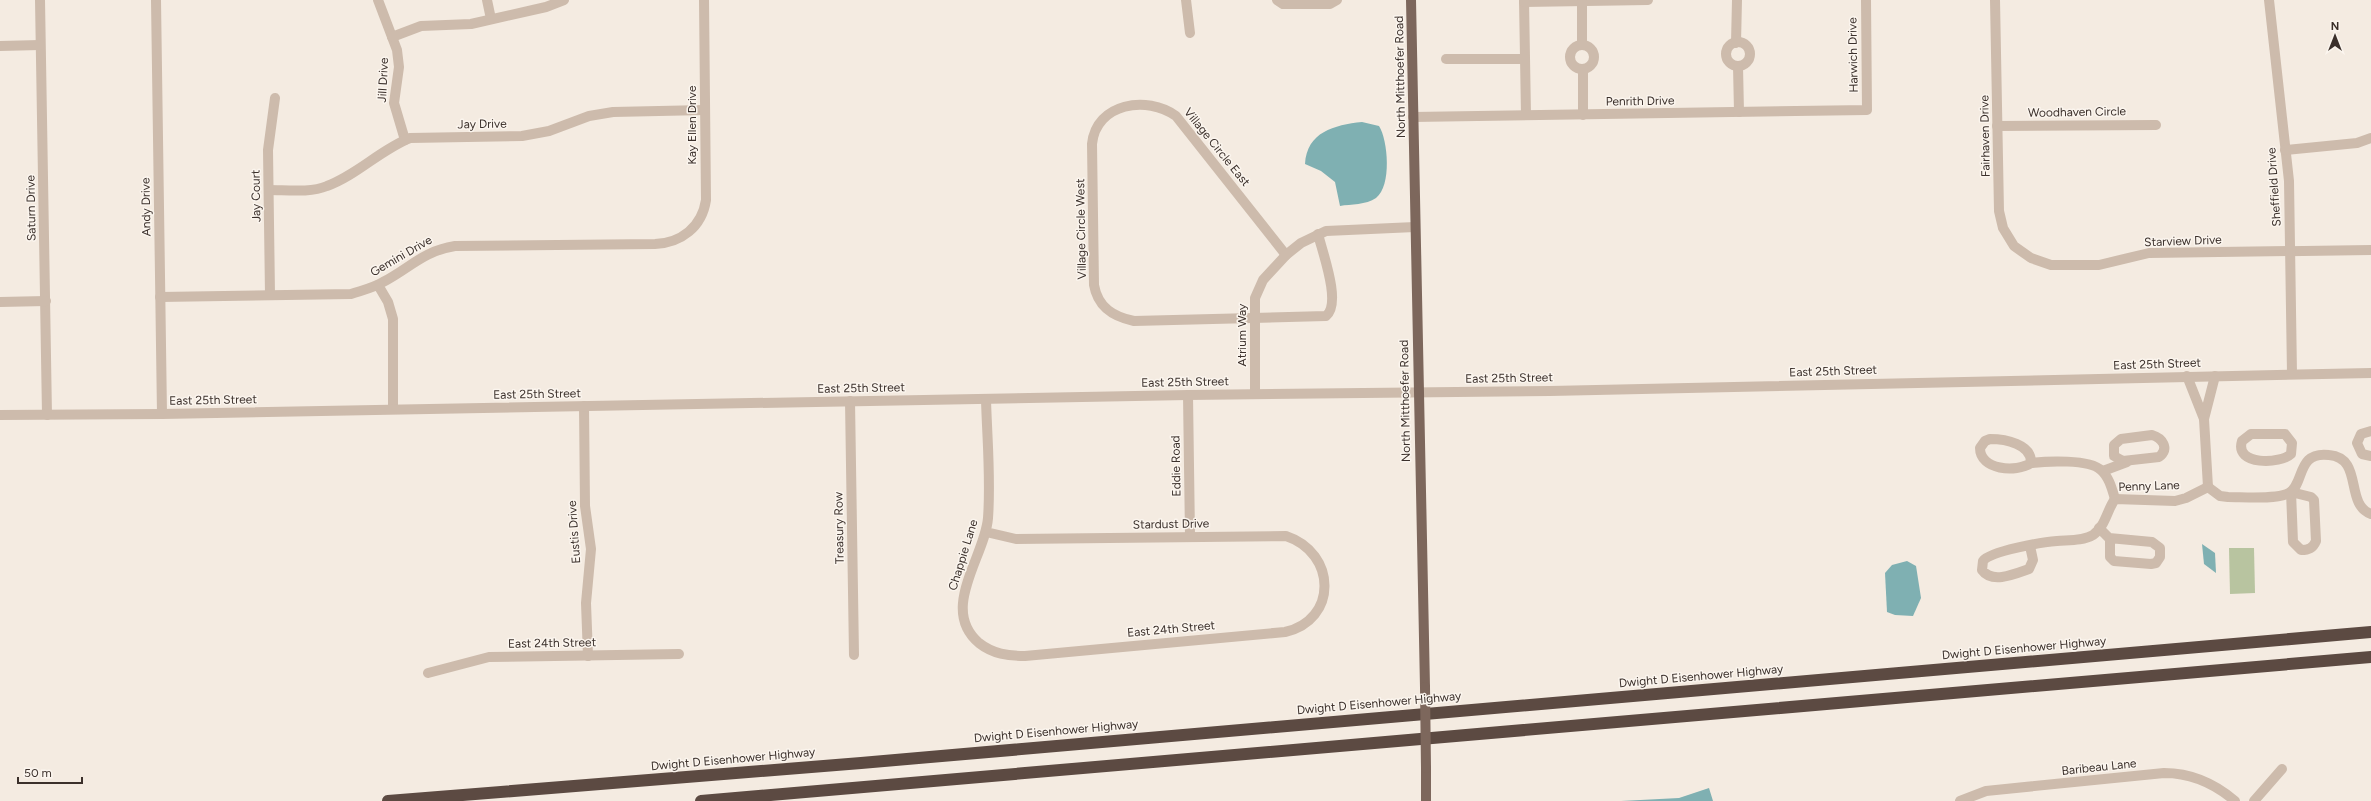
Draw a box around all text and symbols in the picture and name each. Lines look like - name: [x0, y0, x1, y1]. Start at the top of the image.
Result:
- street label: North Mitthoefer Road: [1392, 16, 1408, 138]
- north arrow: [2315, 16, 2355, 56]
- street label: Harwich Drive: [1845, 17, 1861, 93]
- text: N: [2331, 20, 2339, 33]
- street label: Jill Drive: [375, 57, 391, 103]
- street label: Kay Ellen Drive: [685, 85, 699, 164]
- street label: Penrith Drive: [1605, 93, 1675, 109]
- street label: Fairhaven Drive: [1977, 94, 1993, 177]
- street label: Woodhaven Circle: [2028, 104, 2127, 120]
- street label: Village Circle East: [1181, 105, 1253, 189]
- street label: Jay Drive: [457, 117, 507, 131]
- street label: Sheffield Drive: [2264, 147, 2284, 227]
- street label: Jay Court: [249, 169, 263, 222]
- street label: Saturn Drive: [23, 174, 39, 241]
- street label: Andy Drive: [138, 177, 154, 237]
- street label: Village Circle West: [1073, 178, 1089, 280]
- street label: Gemini Drive: [368, 233, 435, 279]
- street label: Starview Drive: [2144, 233, 2222, 249]
- street label: Atrium Way: [1235, 303, 1249, 366]
- street label: North Mitthoefer Road: [1397, 340, 1413, 462]
- street label: East 25th Street: [2113, 355, 2202, 373]
- street label: East 25th Street: [1789, 362, 1878, 380]
- street label: East 25th Street: [1465, 370, 1553, 386]
- street label: East 25th Street: [1141, 374, 1229, 390]
- street label: East 25th Street: [817, 380, 905, 396]
- street label: East 25th Street: [493, 386, 581, 402]
- street label: East 25th Street: [169, 392, 257, 408]
- street label: Eddie Road: [1168, 435, 1184, 497]
- street label: Penny Lane: [2118, 478, 2180, 494]
- street label: Treasury Row: [831, 491, 847, 564]
- street label: Eustis Drive: [565, 500, 583, 564]
- street label: Stardust Drive: [1133, 516, 1210, 532]
- street label: Chappie Lane: [946, 517, 981, 592]
- street label: East 24th Street: [1126, 618, 1216, 640]
- street label: Dwight D Eisenhower Highway: [1941, 634, 2107, 662]
- street label: East 24th Street: [508, 635, 597, 651]
- street label: Dwight D Eisenhower Highway: [1618, 662, 1784, 690]
- street label: Dwight D Eisenhower Highway: [1296, 689, 1462, 717]
- street label: Dwight D Eisenhower Highway: [973, 717, 1139, 745]
- street label: Dwight D Eisenhower Highway: [650, 745, 816, 773]
- street label: Baribeau Lane: [2061, 756, 2138, 778]
- scale bar: [18, 759, 82, 785]
- text: 50 m: [24, 766, 52, 780]

